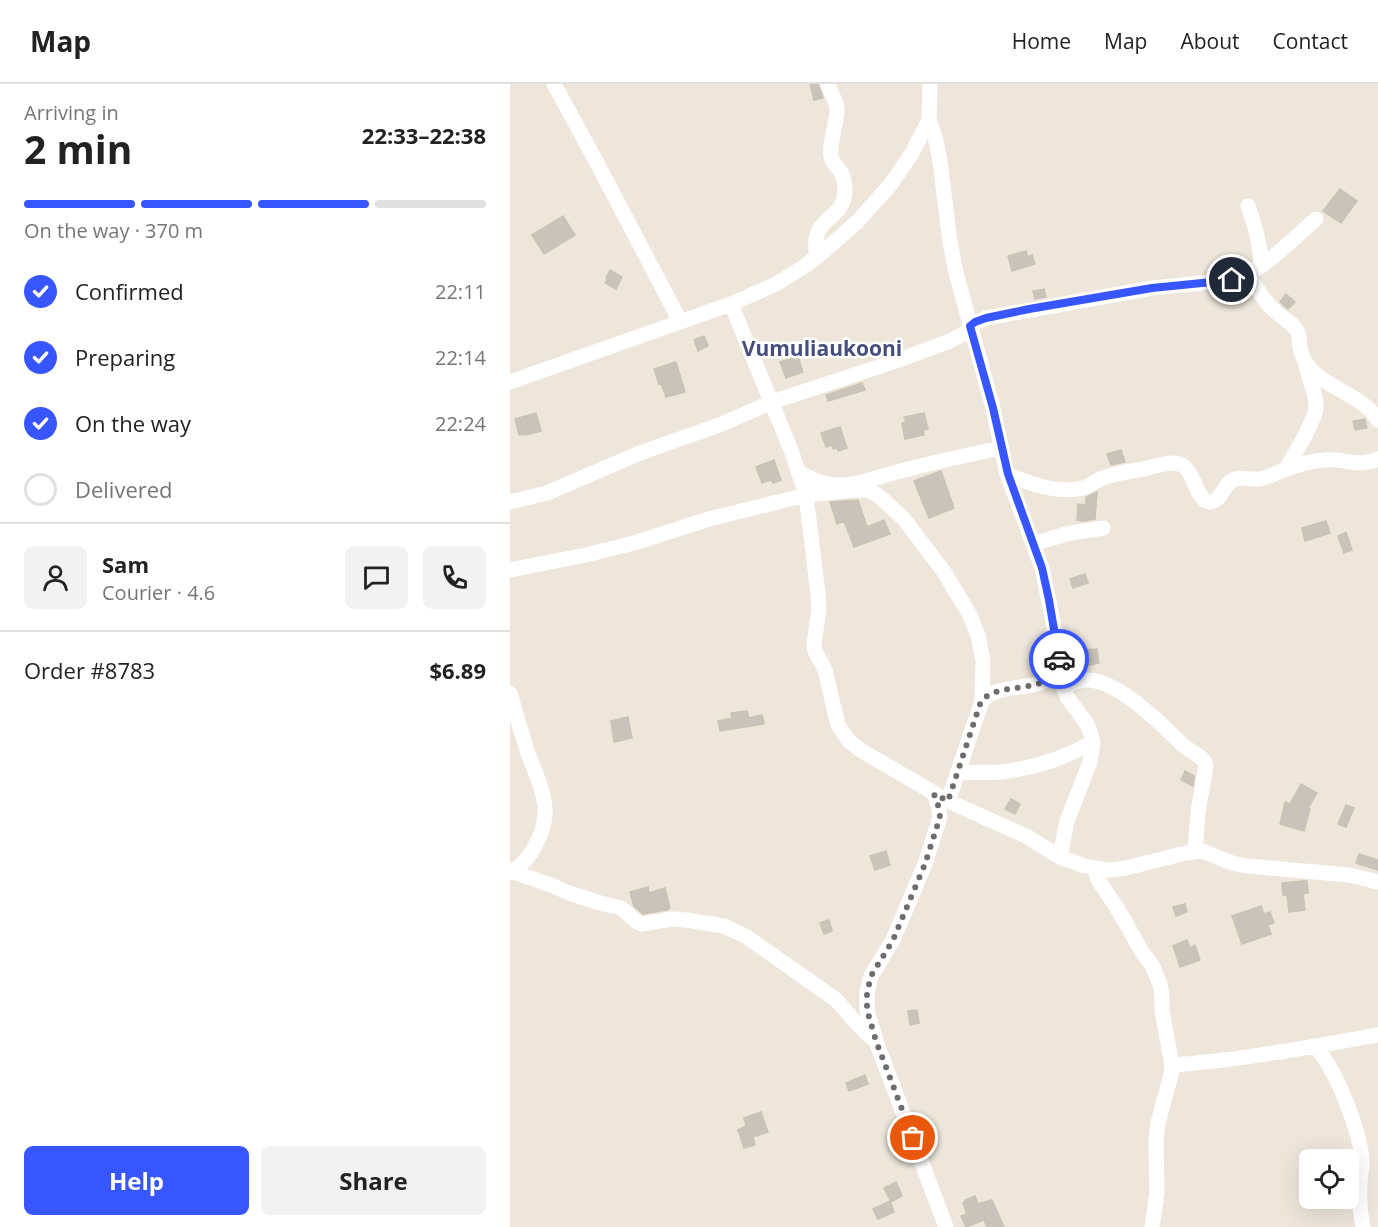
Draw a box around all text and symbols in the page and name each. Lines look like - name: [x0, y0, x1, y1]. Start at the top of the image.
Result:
- text: Map: [30, 22, 91, 60]
- text: Home: [1012, 27, 1071, 55]
- text: Map: [1104, 27, 1147, 55]
- text: About: [1180, 27, 1240, 55]
- text: Contact: [1273, 27, 1348, 55]
- text: Arriving in: [24, 99, 119, 126]
- text: 22:33–22:38: [362, 120, 486, 150]
- text: 2 min: [24, 122, 132, 175]
- text: On the way · 370 m: [24, 217, 203, 244]
- pin: [1206, 254, 1257, 305]
- icon: home: [1215, 263, 1248, 296]
- icon: check: [24, 275, 57, 308]
- text: Confirmed: [75, 276, 184, 306]
- text: 22:11: [435, 278, 486, 305]
- district label: Vumuliaukooni: [742, 334, 902, 362]
- icon: check: [24, 341, 57, 374]
- text: Preparing: [75, 342, 175, 372]
- text: 22:14: [435, 344, 486, 371]
- icon: check: [24, 407, 57, 440]
- text: On the way: [75, 408, 191, 438]
- text: 22:24: [435, 410, 486, 437]
- text: Delivered: [75, 474, 173, 504]
- button: person: [24, 546, 87, 609]
- button: chat: [345, 546, 408, 609]
- button: phone: [423, 546, 486, 609]
- text: Sam: [102, 549, 149, 579]
- text: Courier · 4.6: [102, 579, 215, 606]
- courier: [1029, 629, 1089, 689]
- icon: car: [1043, 643, 1076, 676]
- text: Order #8783: [24, 655, 155, 685]
- text: $6.89: [429, 655, 486, 685]
- pin: [887, 1112, 938, 1163]
- icon: bag: [896, 1121, 929, 1154]
- button: Help: [24, 1146, 249, 1215]
- button: Share: [261, 1146, 486, 1215]
- map controls: [1299, 1149, 1359, 1209]
- button: locate: [1299, 1149, 1359, 1209]

